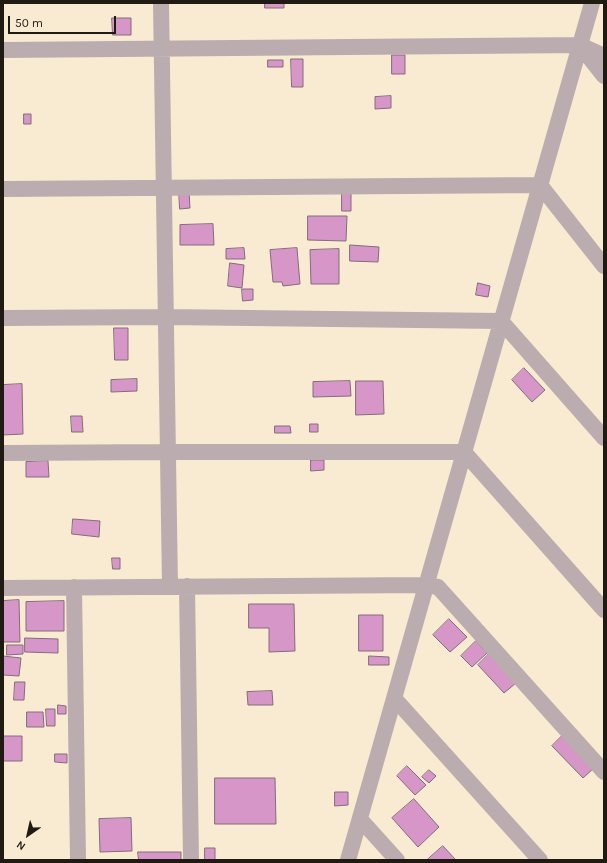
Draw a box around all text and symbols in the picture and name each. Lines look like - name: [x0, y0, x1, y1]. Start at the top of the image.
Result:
- scale bar: [10, 8, 118, 34]
- text: 50 m: [15, 16, 43, 30]
- north arrow: [8, 815, 48, 855]
- text: N: [14, 838, 28, 853]

